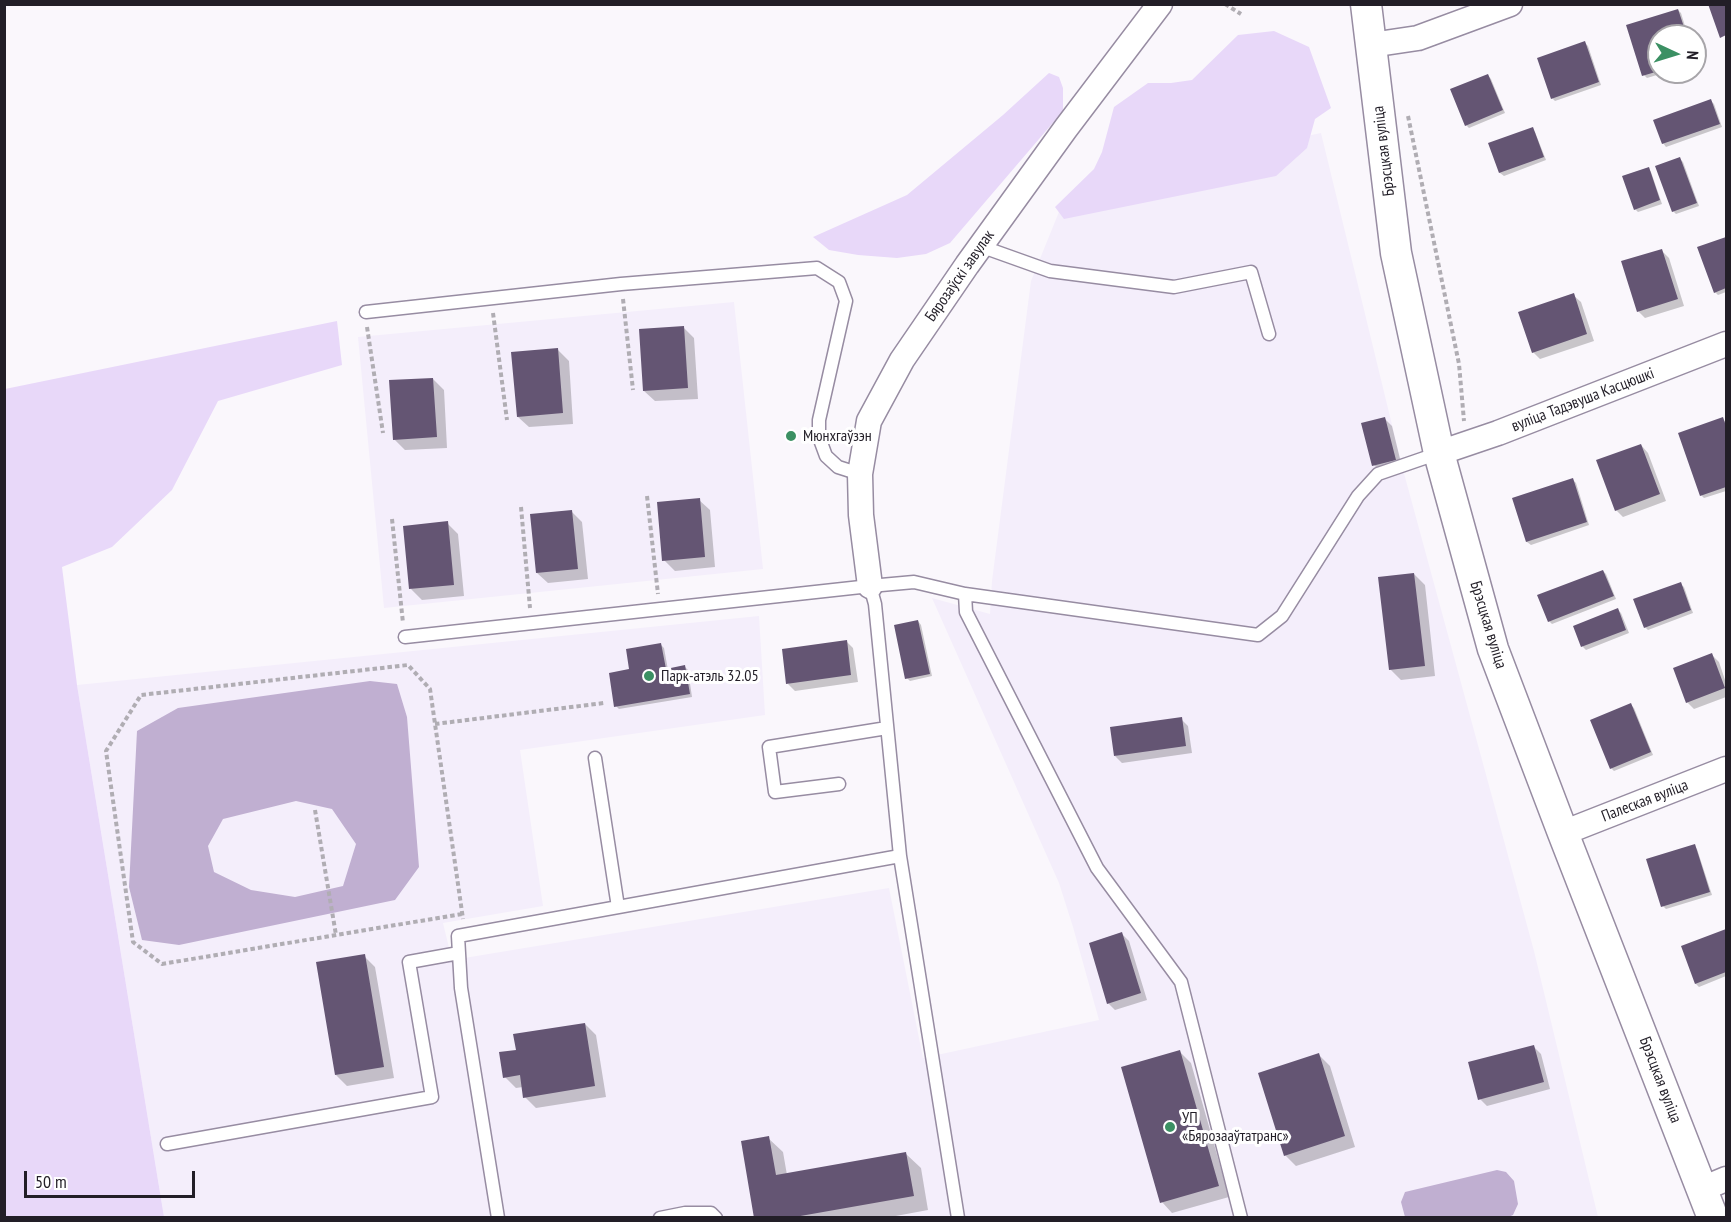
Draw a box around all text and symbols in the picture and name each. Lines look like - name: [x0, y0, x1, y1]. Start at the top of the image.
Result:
- north arrow: [1647, 24, 1707, 84]
- text: N: [1683, 50, 1703, 60]
- street label: Брэсцкая вуліца: [1369, 105, 1399, 197]
- street label: Бярозаўскі завулак: [921, 227, 999, 325]
- street label: вуліца Тадэвуша Касцюшкі: [1509, 364, 1657, 436]
- place label: Мюнхгаўзэн: [803, 426, 872, 446]
- marker: Мюнхгаўзэн: [784, 429, 798, 443]
- street label: Брэсцкая вуліца: [1466, 579, 1510, 671]
- place label: Парк-атэль 32.05: [661, 666, 759, 686]
- marker: Парк-атэль 32.05: [642, 669, 656, 683]
- street label: Палеская вуліца: [1599, 776, 1691, 826]
- street label: Брэсцкая вуліца: [1635, 1034, 1685, 1126]
- place label: УП «Бярозааўтатранс»: [1182, 1108, 1289, 1146]
- marker: УП «Бярозааўтатранс»: [1163, 1120, 1177, 1134]
- scale bar: [27, 1159, 198, 1197]
- text: 50 m: [35, 1170, 67, 1193]

